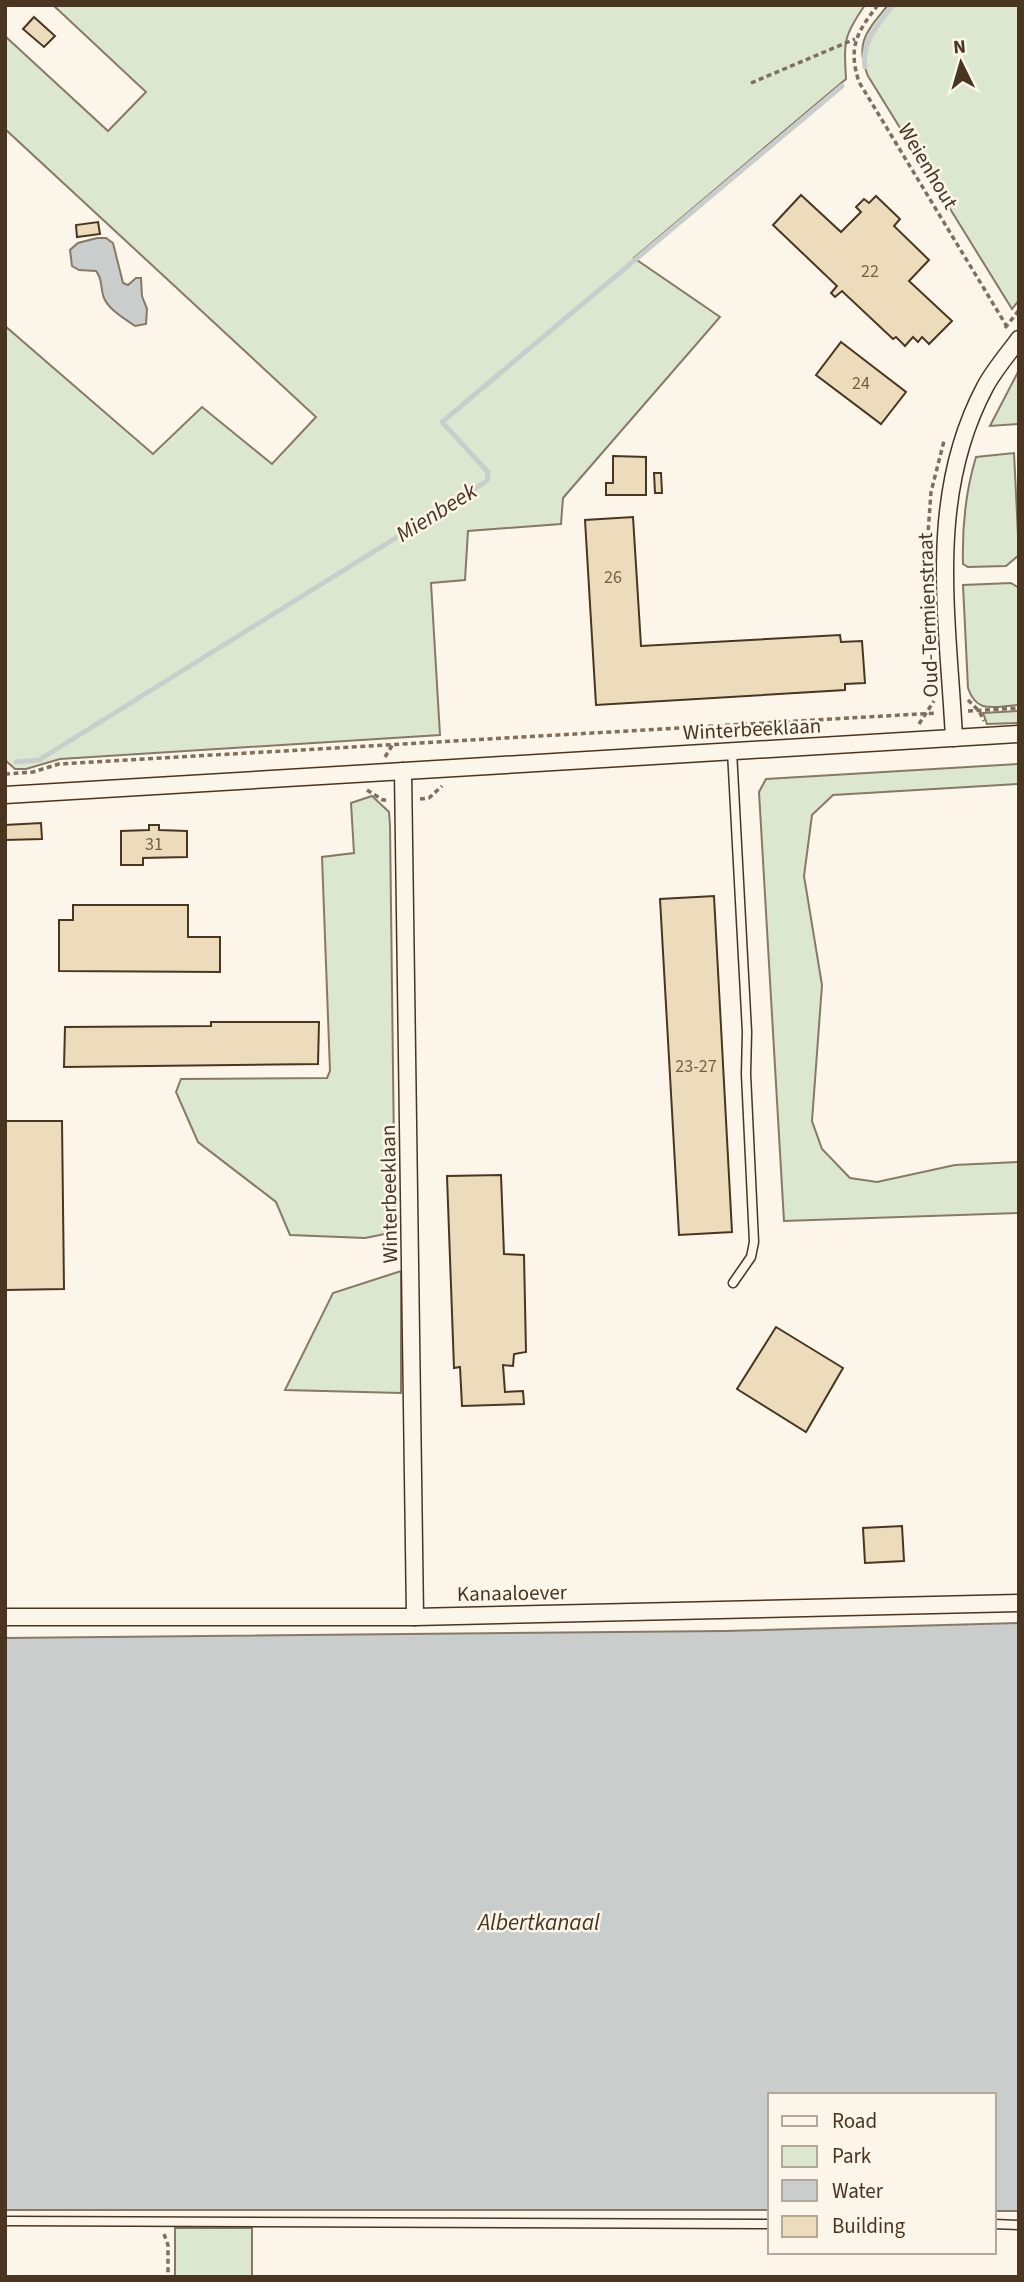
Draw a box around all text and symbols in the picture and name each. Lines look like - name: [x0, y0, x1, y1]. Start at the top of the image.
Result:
- north arrow: [926, 28, 996, 98]
- text: N: [952, 34, 967, 62]
- street label: Weienhout: [891, 117, 965, 215]
- house number: 22: [861, 259, 879, 284]
- house number: 24: [852, 371, 870, 396]
- water label: Mienbeek: [389, 474, 484, 550]
- street label: Oud-Termienstraat: [910, 532, 946, 698]
- house number: 26: [604, 565, 622, 590]
- street label: Winterbeeklaan: [682, 710, 822, 748]
- house number: 31: [145, 832, 163, 857]
- house number: 23-27: [675, 1054, 717, 1079]
- street label: Winterbeeklaan: [373, 1124, 405, 1264]
- street label: Kanaaloever: [457, 1577, 568, 1609]
- water label: Albertkanaal: [476, 1906, 600, 1939]
- legend: [768, 2093, 996, 2254]
- text: Road: [832, 2106, 877, 2136]
- text: Park: [832, 2141, 872, 2171]
- text: Water: [832, 2176, 884, 2206]
- text: Building: [832, 2211, 906, 2241]

